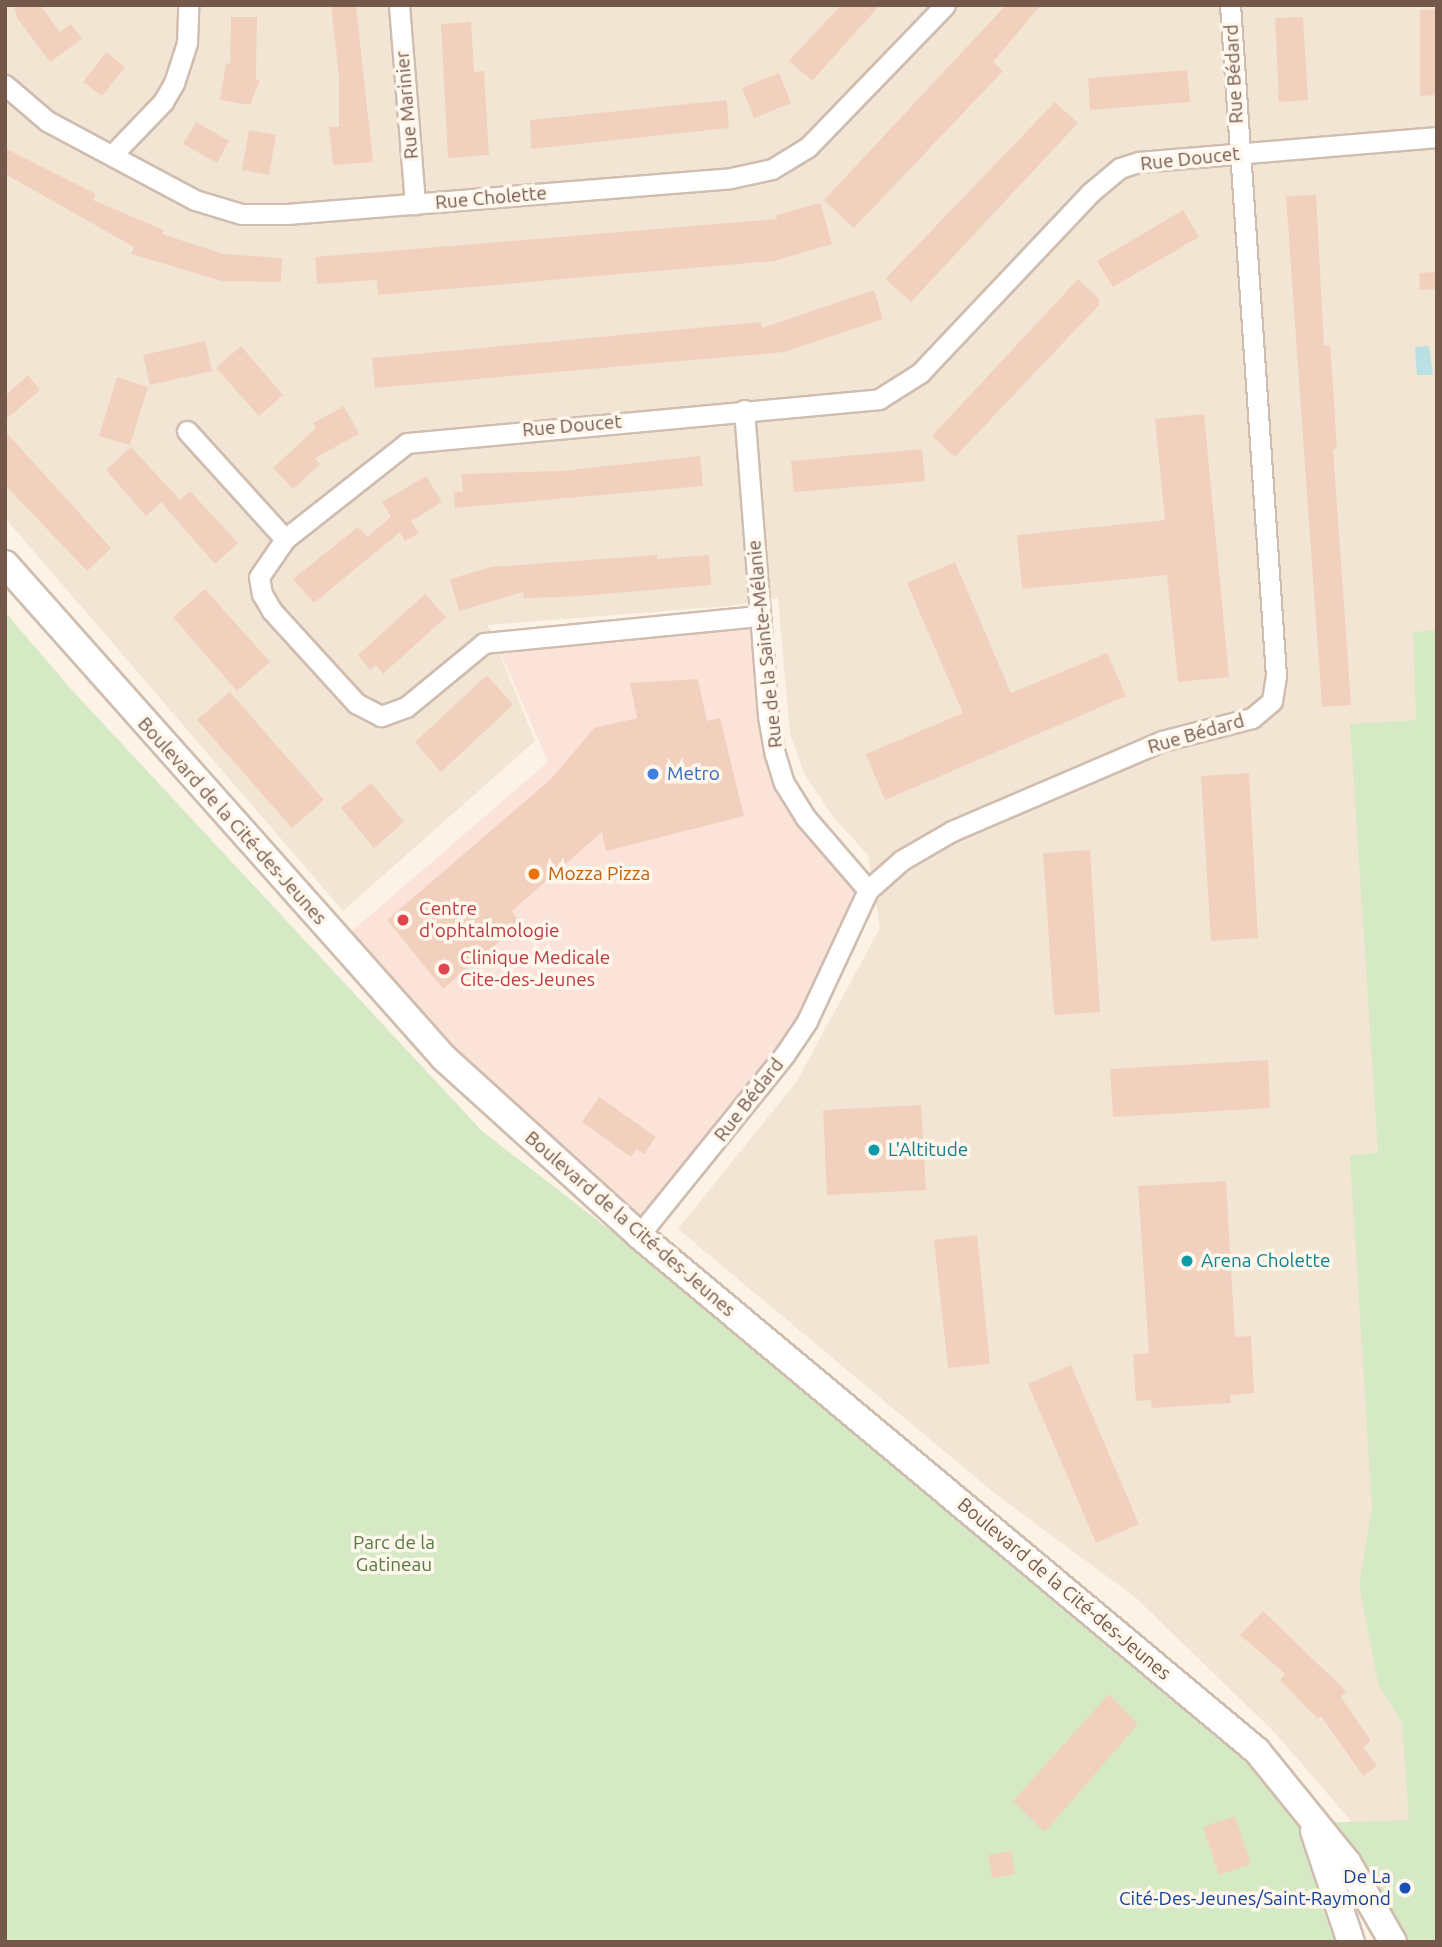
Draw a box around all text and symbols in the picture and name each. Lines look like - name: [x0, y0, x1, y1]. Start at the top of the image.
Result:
- street label: Rue Bédard: [1220, 24, 1248, 124]
- street label: Rue Marinier: [391, 50, 423, 160]
- street label: Rue Doucet: [1139, 142, 1241, 176]
- street label: Rue Cholette: [434, 182, 548, 214]
- street label: Rue Doucet: [521, 410, 623, 442]
- street label: Rue de la Sainte-Mélanie: [743, 539, 787, 749]
- street label: Rue Bédard: [1145, 709, 1247, 759]
- street label: Boulevard de la Cité-des-Jeunes: [133, 713, 331, 929]
- place label: Metro: [667, 763, 720, 785]
- marker: Metro: [645, 766, 661, 782]
- place label: Mozza Pizza: [548, 863, 650, 885]
- marker: Mozza Pizza: [526, 866, 542, 882]
- place label: Centre d'ophtalmologie: [419, 898, 560, 942]
- marker: Centre d'ophtalmologie: [393, 910, 413, 930]
- place label: Clinique Medicale Cite-des-Jeunes: [460, 947, 610, 991]
- marker: Clinique Medicale Cite-des-Jeunes: [434, 959, 454, 979]
- street label: Rue Bédard: [709, 1054, 789, 1146]
- street label: Boulevard de la Cité-des-Jeunes: [520, 1126, 740, 1322]
- place label: L'Altitude: [888, 1139, 968, 1161]
- marker: L'Altitude: [866, 1142, 882, 1158]
- place label: Arena Cholette: [1201, 1250, 1330, 1272]
- marker: Arena Cholette: [1179, 1253, 1195, 1269]
- street label: Boulevard de la Cité-des-Jeunes: [953, 1493, 1175, 1685]
- park label: Parc de la Gatineau: [353, 1532, 435, 1576]
- place label: De La Cité-Des-Jeunes/Saint-Raymond: [1119, 1866, 1391, 1910]
- marker: De La Cité-Des-Jeunes/Saint-Raymond: [1397, 1880, 1413, 1896]

